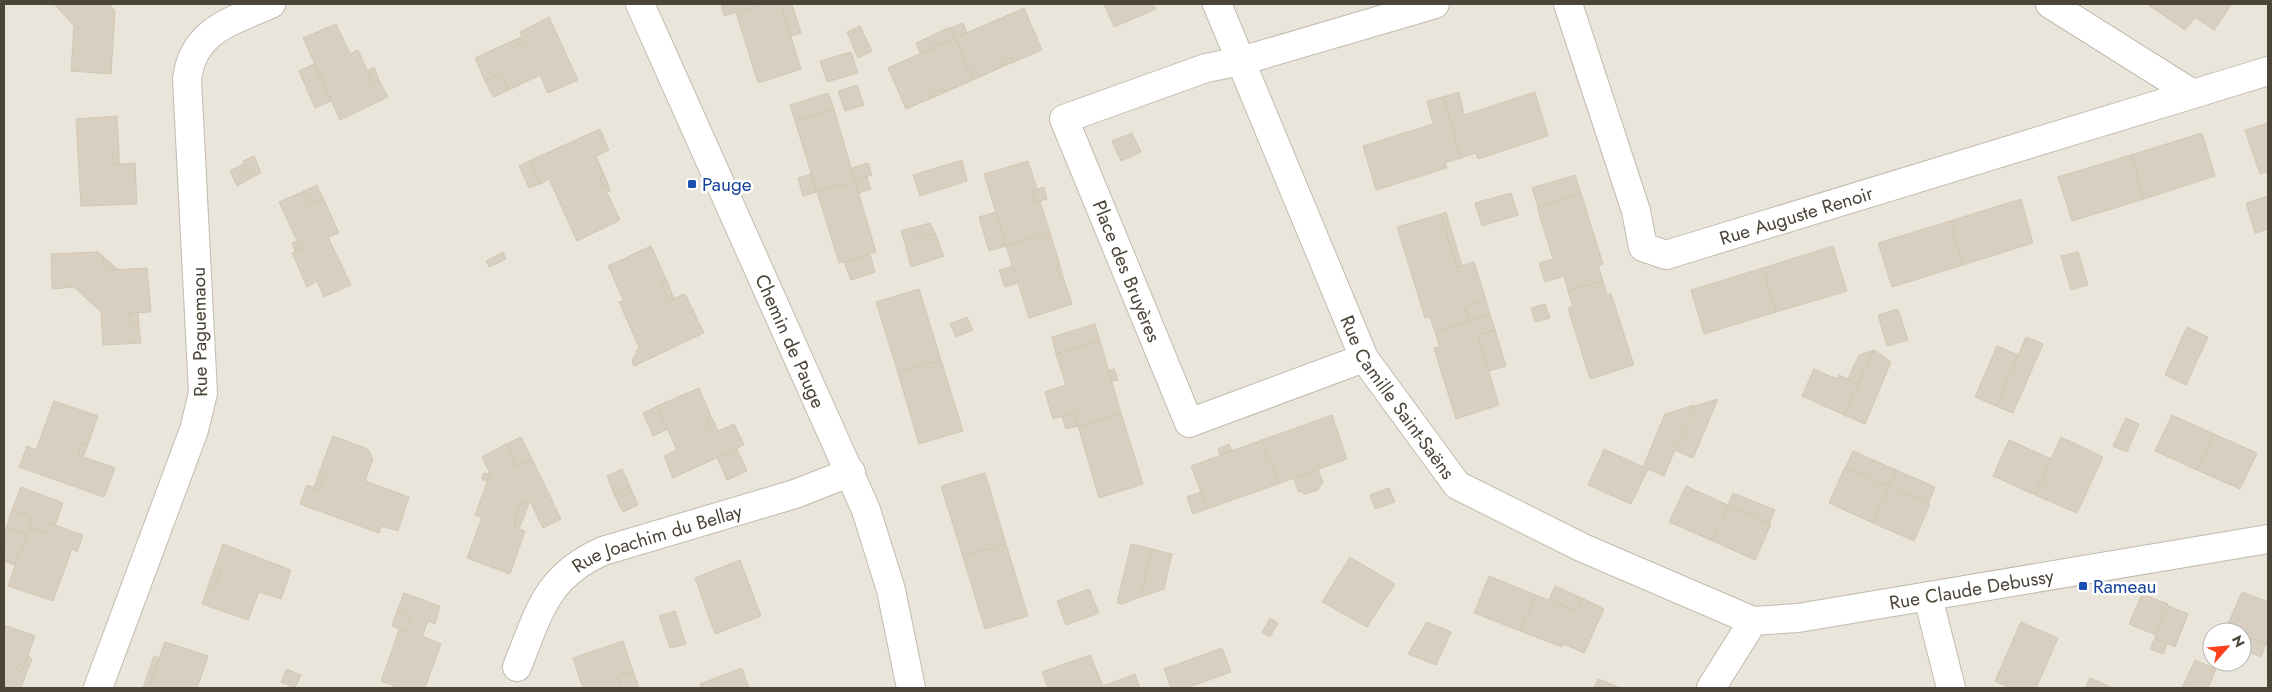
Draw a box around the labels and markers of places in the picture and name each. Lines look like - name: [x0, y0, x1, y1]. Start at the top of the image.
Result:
- place label: Pauge: [702, 171, 752, 198]
- marker: Pauge: [686, 178, 698, 190]
- place label: Rameau: [2093, 573, 2157, 600]
- marker: Rameau: [2077, 580, 2089, 592]

